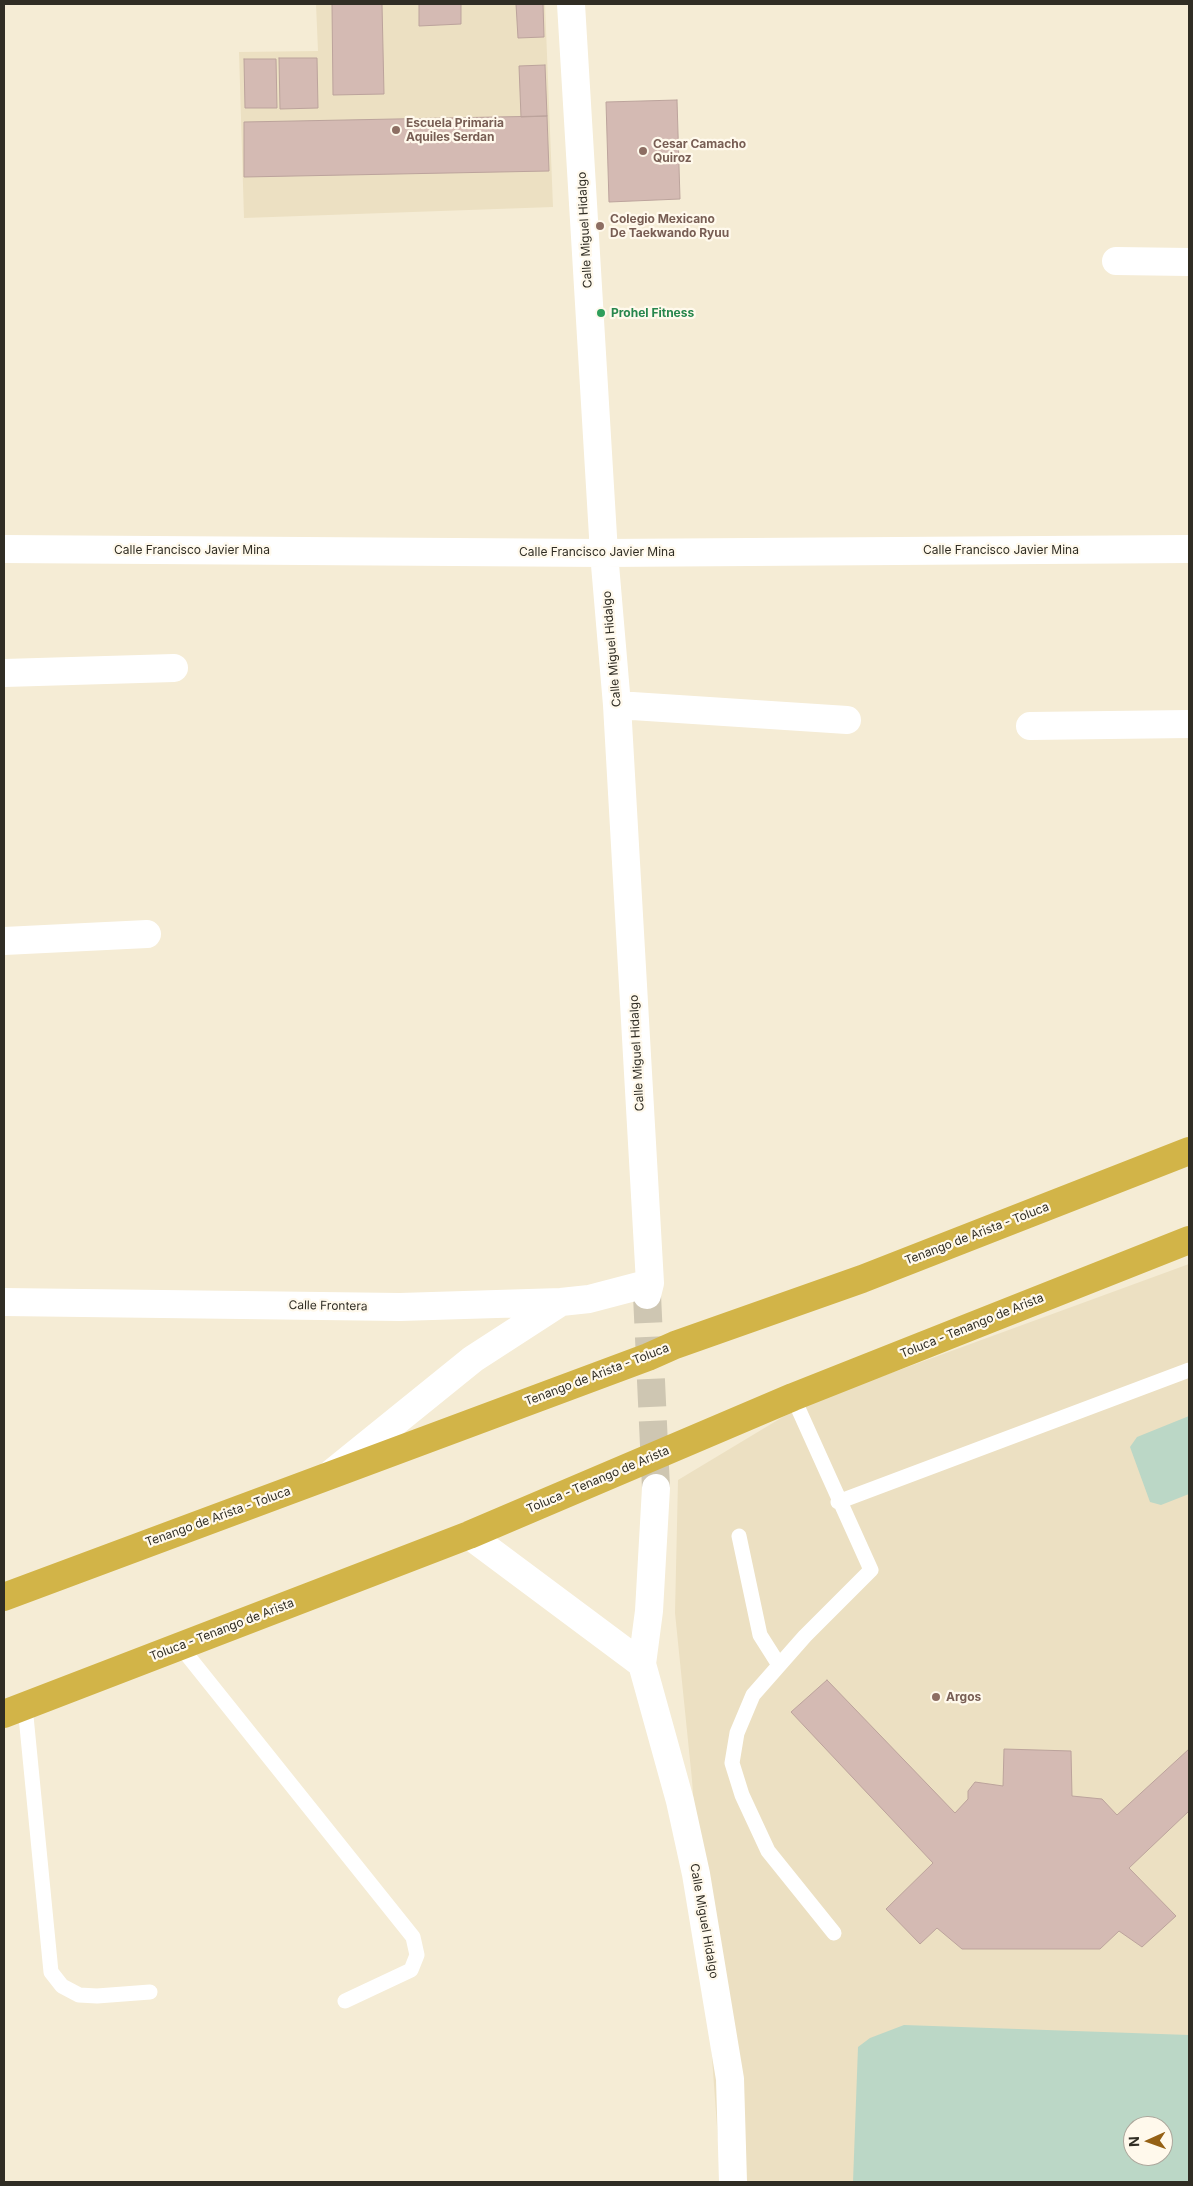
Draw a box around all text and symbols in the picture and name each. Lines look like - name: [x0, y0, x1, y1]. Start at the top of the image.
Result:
- place label: Escuela Primaria Aquiles Serdan: [406, 116, 504, 144]
- marker: Escuela Primaria Aquiles Serdan: [390, 124, 402, 136]
- place label: Cesar Camacho Quiroz: [653, 137, 746, 165]
- marker: Cesar Camacho Quiroz: [637, 145, 649, 157]
- street label: Calle Miguel Hidalgo: [575, 171, 595, 289]
- place label: Colegio Mexicano De Taekwando Ryuu: [610, 212, 729, 240]
- marker: Colegio Mexicano De Taekwando Ryuu: [594, 220, 606, 232]
- place label: Prohel Fitness: [611, 306, 694, 320]
- marker: Prohel Fitness: [595, 307, 607, 319]
- street label: Calle Francisco Javier Mina: [114, 543, 270, 557]
- street label: Calle Francisco Javier Mina: [923, 543, 1079, 557]
- street label: Calle Francisco Javier Mina: [519, 545, 675, 559]
- street label: Calle Miguel Hidalgo: [600, 590, 624, 708]
- street label: Calle Miguel Hidalgo: [627, 994, 647, 1112]
- street label: Tenango de Arista - Toluca: [903, 1200, 1051, 1268]
- street label: Toluca - Tenango de Arista: [898, 1291, 1046, 1361]
- street label: Calle Frontera: [288, 1298, 368, 1314]
- street label: Tenango de Arista - Toluca: [523, 1341, 671, 1409]
- street label: Toluca - Tenango de Arista: [525, 1443, 671, 1517]
- street label: Tenango de Arista - Toluca: [144, 1484, 292, 1550]
- street label: Toluca - Tenango de Arista: [148, 1596, 296, 1664]
- place label: Argos: [946, 1690, 981, 1704]
- marker: Argos: [930, 1691, 942, 1703]
- street label: Calle Miguel Hidalgo: [687, 1862, 721, 1980]
- north arrow: [1123, 2116, 1173, 2166]
- text: N: [1125, 2136, 1142, 2147]

